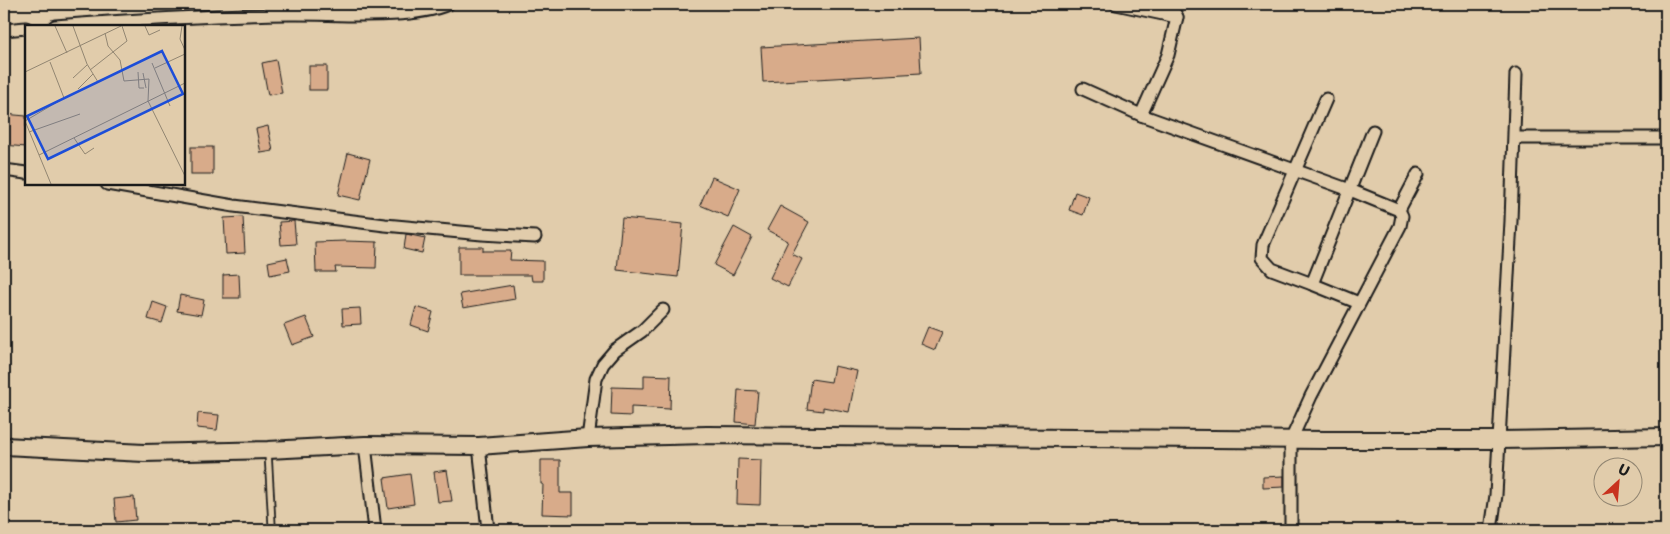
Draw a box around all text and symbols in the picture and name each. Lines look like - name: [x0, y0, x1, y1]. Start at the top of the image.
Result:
- inset map: [25, 25, 185, 185]
- north arrow: [1592, 456, 1642, 506]
- text: U: [1615, 458, 1633, 482]

